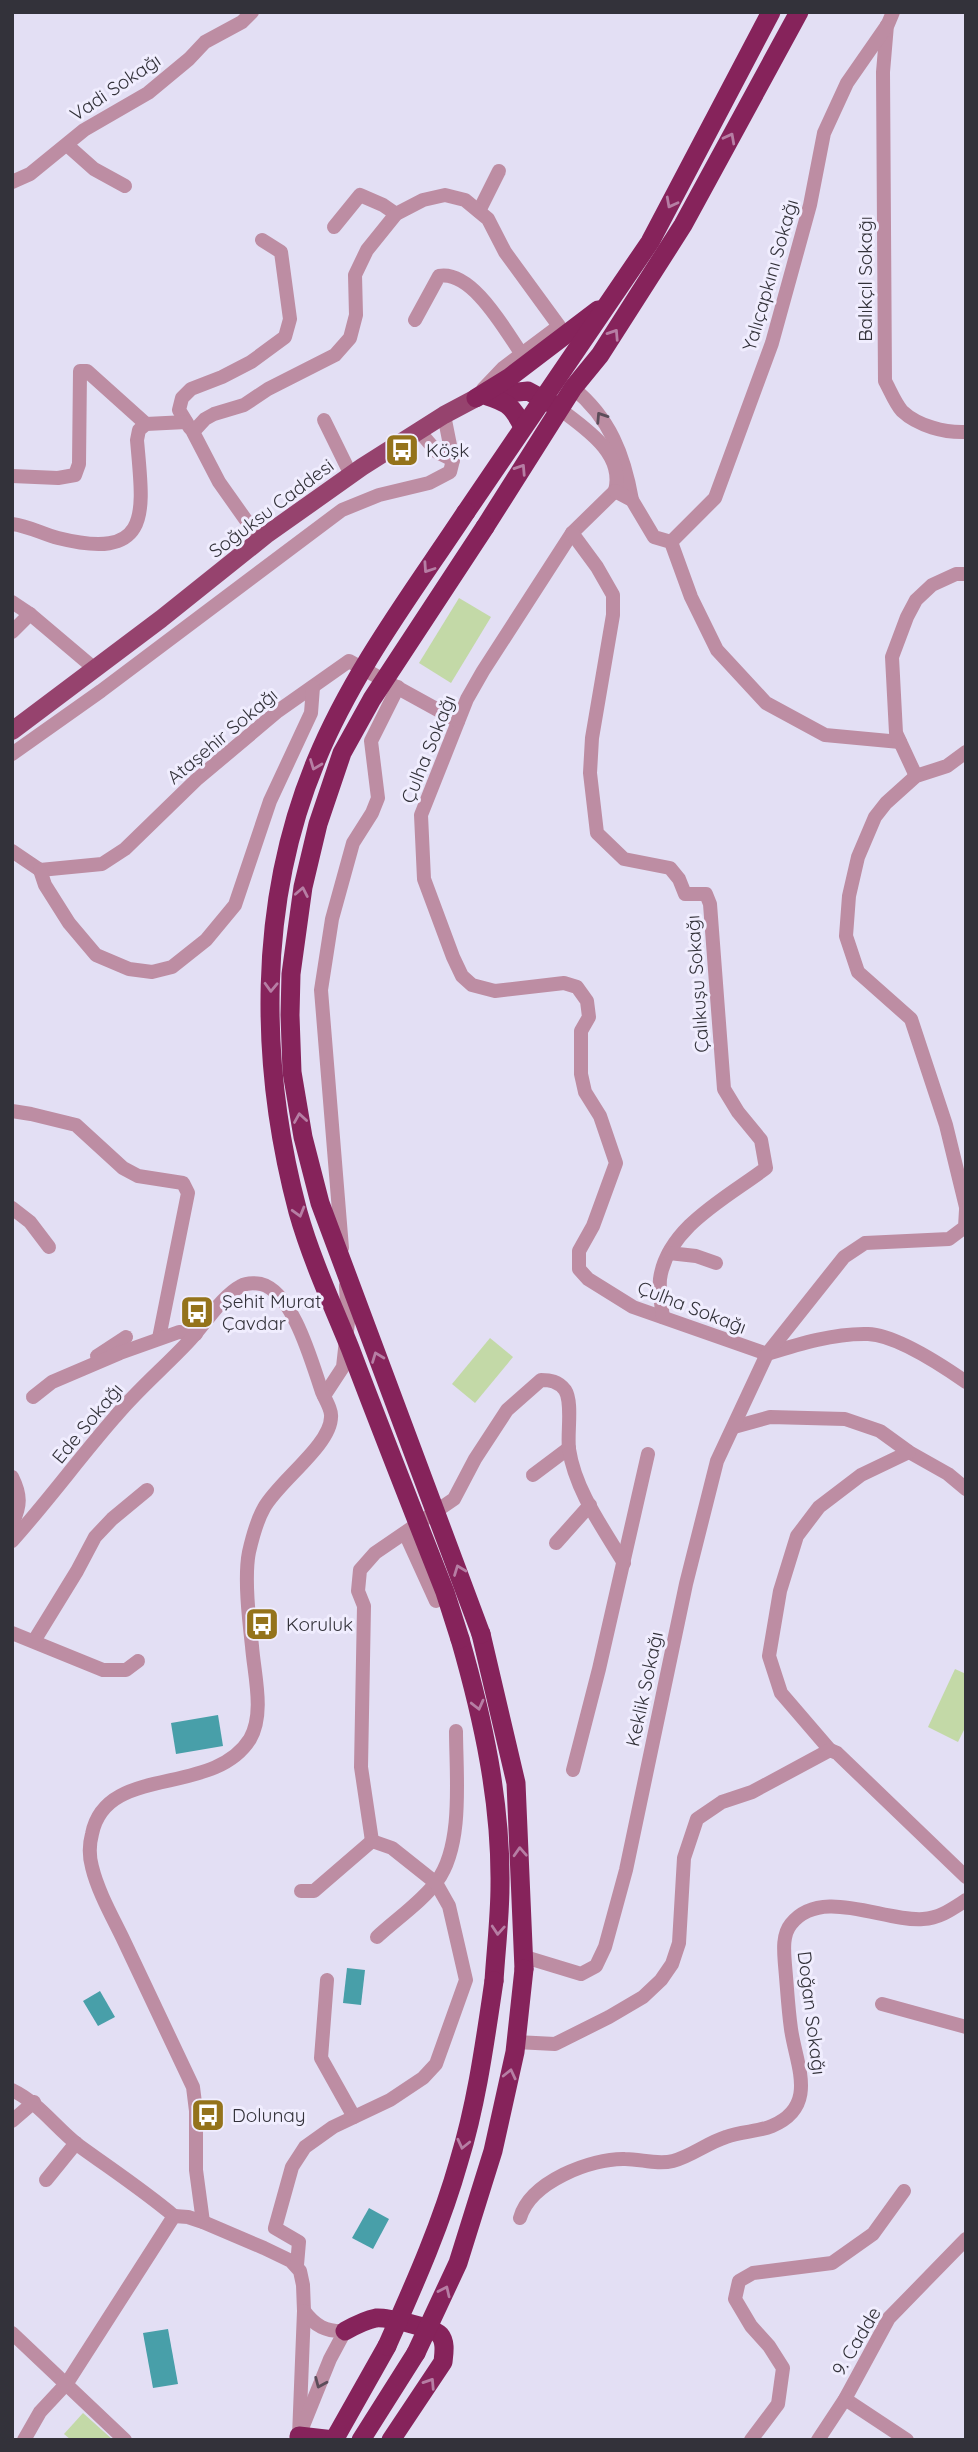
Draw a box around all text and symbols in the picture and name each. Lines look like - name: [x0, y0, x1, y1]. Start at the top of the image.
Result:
- street label: Vadi Sokağı: [65, 48, 165, 126]
- one-way arrow: [722, 133, 736, 146]
- one-way arrow: [666, 196, 680, 208]
- street label: Yalıçapkını Sokağı: [737, 196, 803, 354]
- street label: Balıkçıl Sokağı: [853, 216, 877, 342]
- one-way arrow: [606, 328, 619, 341]
- one-way arrow: [597, 412, 609, 425]
- bus stop icon: Köşk: [383, 431, 421, 469]
- place label: Köşk: [426, 438, 469, 462]
- street label: Soğuksu Caddesi: [204, 453, 338, 563]
- one-way arrow: [512, 464, 525, 477]
- one-way arrow: [424, 561, 437, 574]
- street label: Ataşehir Sokağı: [162, 683, 282, 789]
- street label: Çulha Sokağı: [395, 691, 461, 807]
- one-way arrow: [309, 759, 323, 771]
- one-way arrow: [294, 886, 309, 898]
- street label: Çalıkuşu Sokağı: [680, 914, 714, 1054]
- one-way arrow: [263, 982, 278, 993]
- one-way arrow: [292, 1112, 307, 1124]
- one-way arrow: [291, 1205, 305, 1217]
- street label: Çulha Sokağı: [634, 1275, 750, 1339]
- place label: Şehit Murat Çavdar: [222, 1289, 321, 1335]
- bus stop icon: Şehit Murat Çavdar: [178, 1293, 216, 1331]
- one-way arrow: [371, 1352, 385, 1364]
- street label: Ede Sokağı: [46, 1378, 128, 1468]
- one-way arrow: [453, 1564, 467, 1576]
- bus stop icon: Koruluk: [243, 1605, 281, 1643]
- place label: Koruluk: [286, 1612, 353, 1636]
- street label: Keklik Sokağı: [620, 1629, 668, 1749]
- one-way arrow: [470, 1699, 484, 1711]
- one-way arrow: [512, 1846, 527, 1857]
- one-way arrow: [490, 1925, 505, 1936]
- street label: Doğan Sokağı: [793, 1950, 831, 2076]
- one-way arrow: [501, 2068, 516, 2080]
- bus stop icon: Dolunay: [189, 2096, 227, 2134]
- place label: Dolunay: [232, 2103, 306, 2127]
- one-way arrow: [457, 2138, 472, 2150]
- one-way arrow: [436, 2286, 450, 2299]
- street label: 9. Cadde: [826, 2302, 886, 2380]
- one-way arrow: [315, 2376, 329, 2388]
- one-way arrow: [421, 2378, 434, 2391]

